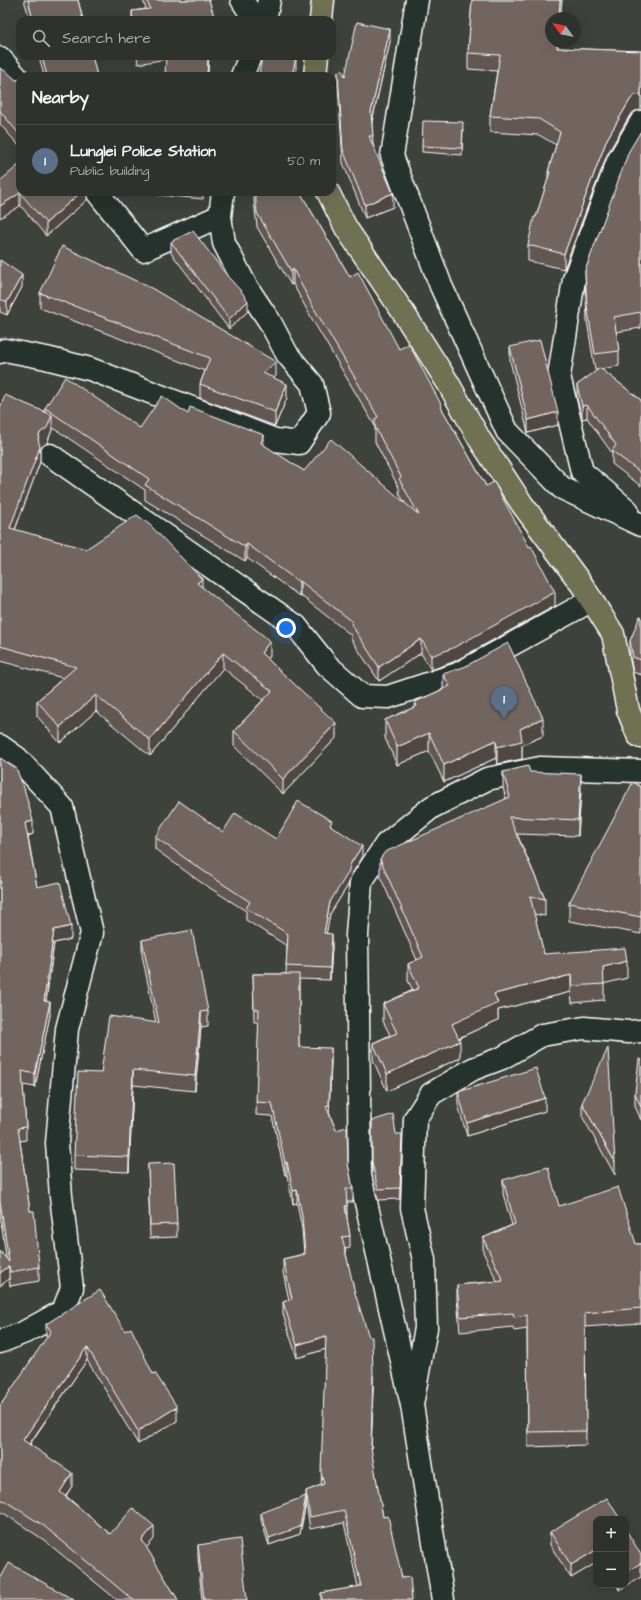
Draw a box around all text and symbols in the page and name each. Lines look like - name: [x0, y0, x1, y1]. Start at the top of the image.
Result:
- north arrow: [545, 12, 581, 48]
- search box: [16, 16, 336, 60]
- icon: search: [30, 27, 52, 49]
- text: Search here: [62, 28, 151, 49]
- text: Nearby: [32, 86, 89, 110]
- text: Lunglei Police Station: [70, 141, 216, 162]
- text: 1: [44, 152, 46, 170]
- text: 50 m: [287, 152, 320, 170]
- text: Public building: [70, 162, 149, 180]
- your location: [276, 618, 296, 638]
- pin: 1: [491, 686, 517, 719]
- map controls: [593, 1516, 629, 1588]
- button: +: [593, 1516, 629, 1552]
- button: −: [593, 1552, 629, 1588]

